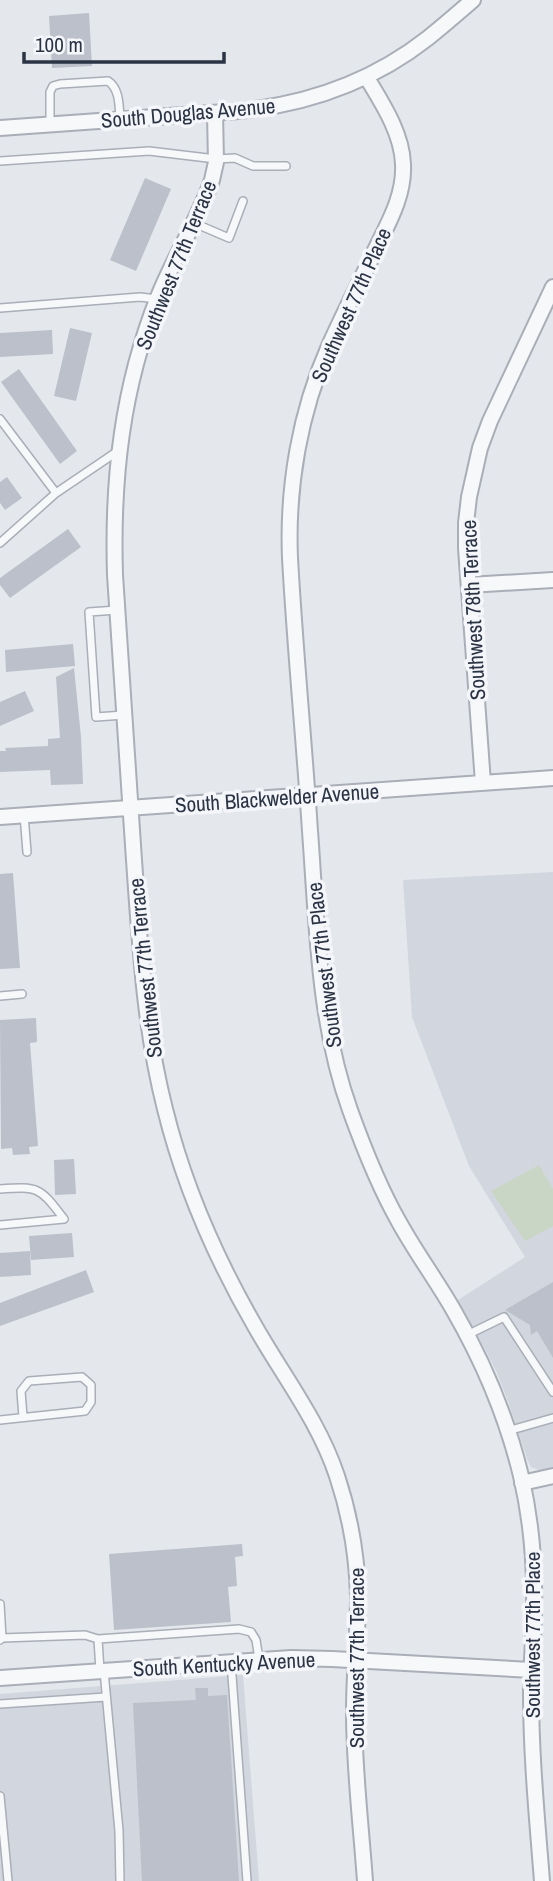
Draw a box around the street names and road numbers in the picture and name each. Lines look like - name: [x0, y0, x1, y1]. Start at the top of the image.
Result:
- street label: South Douglas Avenue: [100, 91, 276, 135]
- street label: Southwest 77th Terrace: [129, 176, 223, 354]
- street label: Southwest 77th Place: [304, 223, 398, 387]
- street label: Southwest 78th Terrace: [454, 519, 492, 701]
- street label: South Blackwelder Avenue: [174, 776, 380, 820]
- street label: Southwest 77th Terrace: [121, 877, 169, 1059]
- street label: Southwest 77th Place: [299, 881, 349, 1049]
- street label: Southwest 77th Place: [518, 1552, 547, 1718]
- street label: Southwest 77th Terrace: [342, 1568, 371, 1748]
- street label: South Kentucky Avenue: [132, 1645, 316, 1683]

